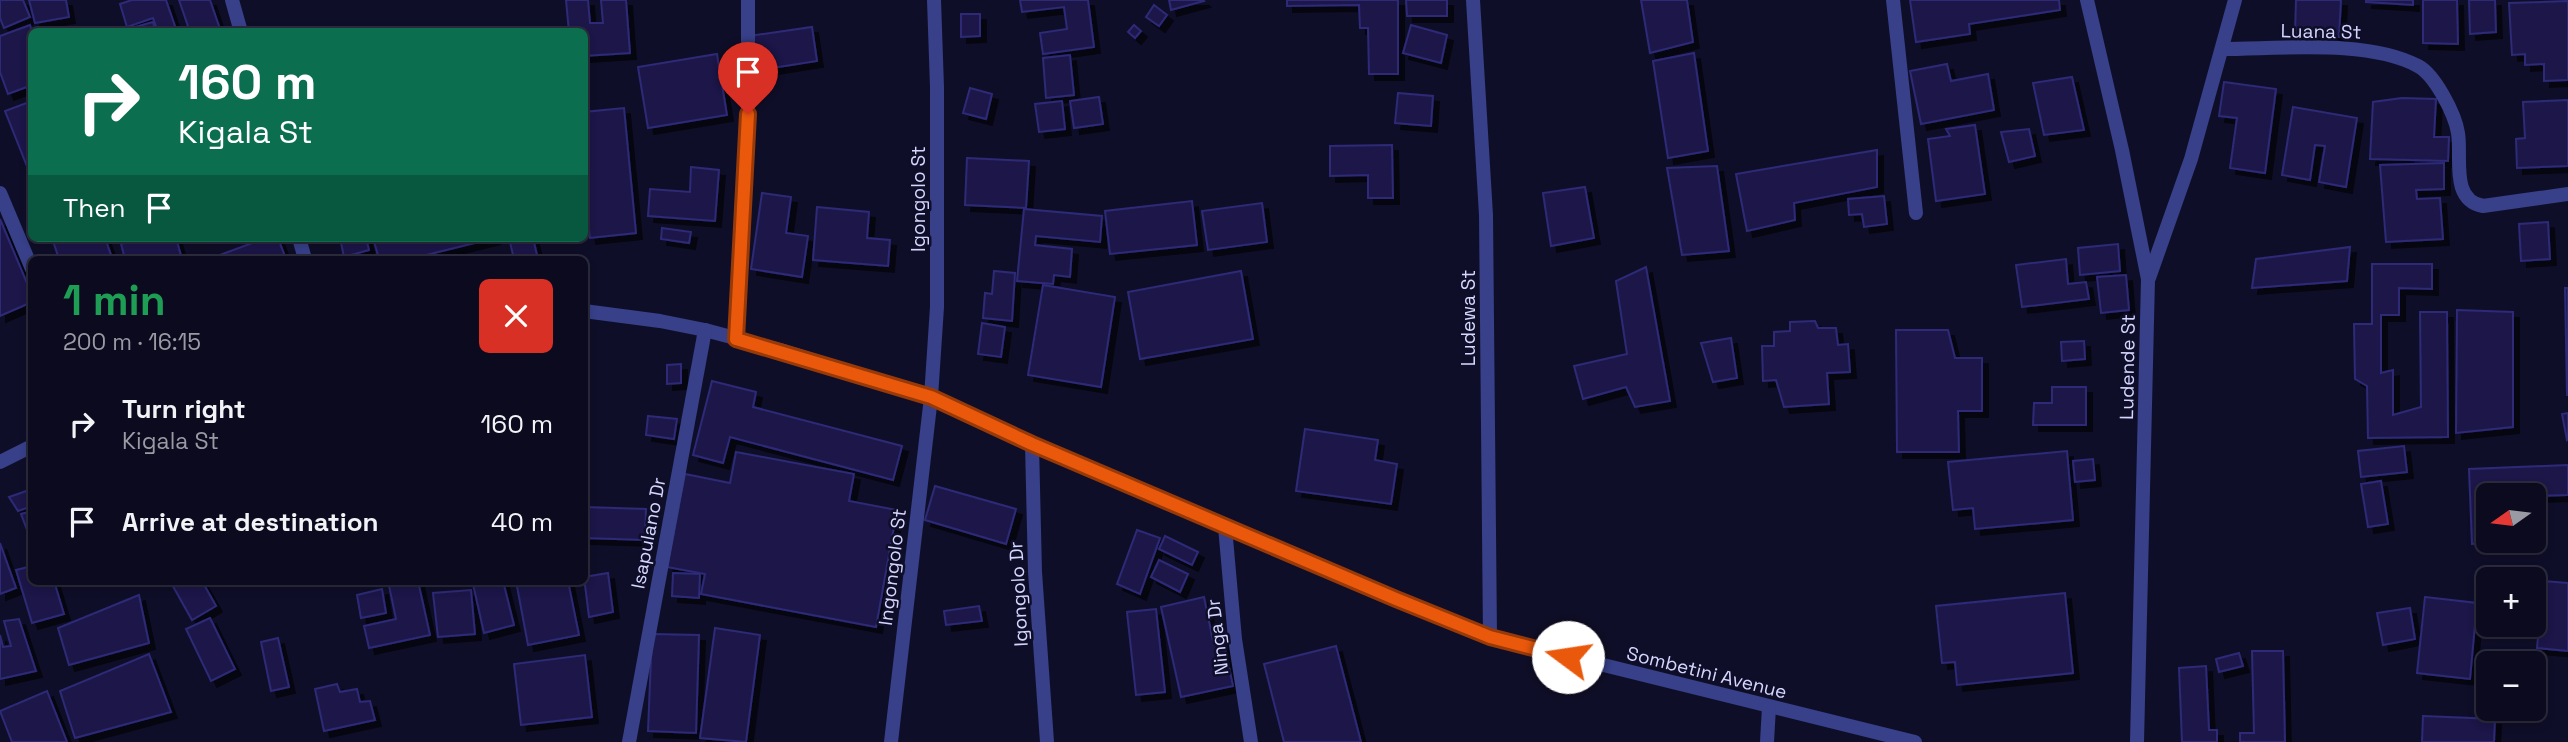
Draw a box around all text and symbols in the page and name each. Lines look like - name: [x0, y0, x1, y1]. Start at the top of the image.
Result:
- street label: Luana St: [2280, 18, 2362, 45]
- pin: [718, 42, 778, 114]
- text: 160 m: [178, 51, 316, 113]
- icon: arrive: [729, 53, 767, 91]
- icon: right: [63, 56, 154, 147]
- text: Kigala St: [178, 112, 313, 152]
- street label: Igongolo St: [906, 146, 931, 252]
- icon: arrive: [140, 189, 178, 227]
- text: Then: [63, 191, 126, 225]
- street label: Ludewa St: [1456, 270, 1481, 366]
- text: 1 min: [63, 274, 166, 327]
- button: close: [479, 279, 553, 353]
- street label: Ludende St: [2114, 314, 2141, 420]
- text: 200 m · 16:15: [63, 327, 201, 357]
- text: Turn right: [122, 392, 246, 426]
- icon: right: [63, 405, 101, 443]
- text: 160 m: [481, 407, 553, 441]
- text: Kigala St: [122, 426, 219, 456]
- street label: Isapulano Dr: [625, 475, 672, 591]
- north arrow: [2476, 483, 2546, 553]
- map controls: [2476, 483, 2546, 721]
- icon: arrive: [63, 503, 101, 541]
- text: Arrive at destination: [122, 505, 379, 539]
- text: 40 m: [491, 505, 553, 539]
- street label: Ingongolo St: [873, 507, 912, 627]
- street label: Igongolo Dr: [1003, 541, 1034, 647]
- button: +: [2476, 567, 2546, 637]
- street label: Ninga Dr: [1200, 597, 1235, 677]
- position arrow: [1531, 620, 1605, 694]
- street label: Sombetini Avenue: [1624, 640, 1790, 704]
- button: −: [2476, 651, 2546, 721]

